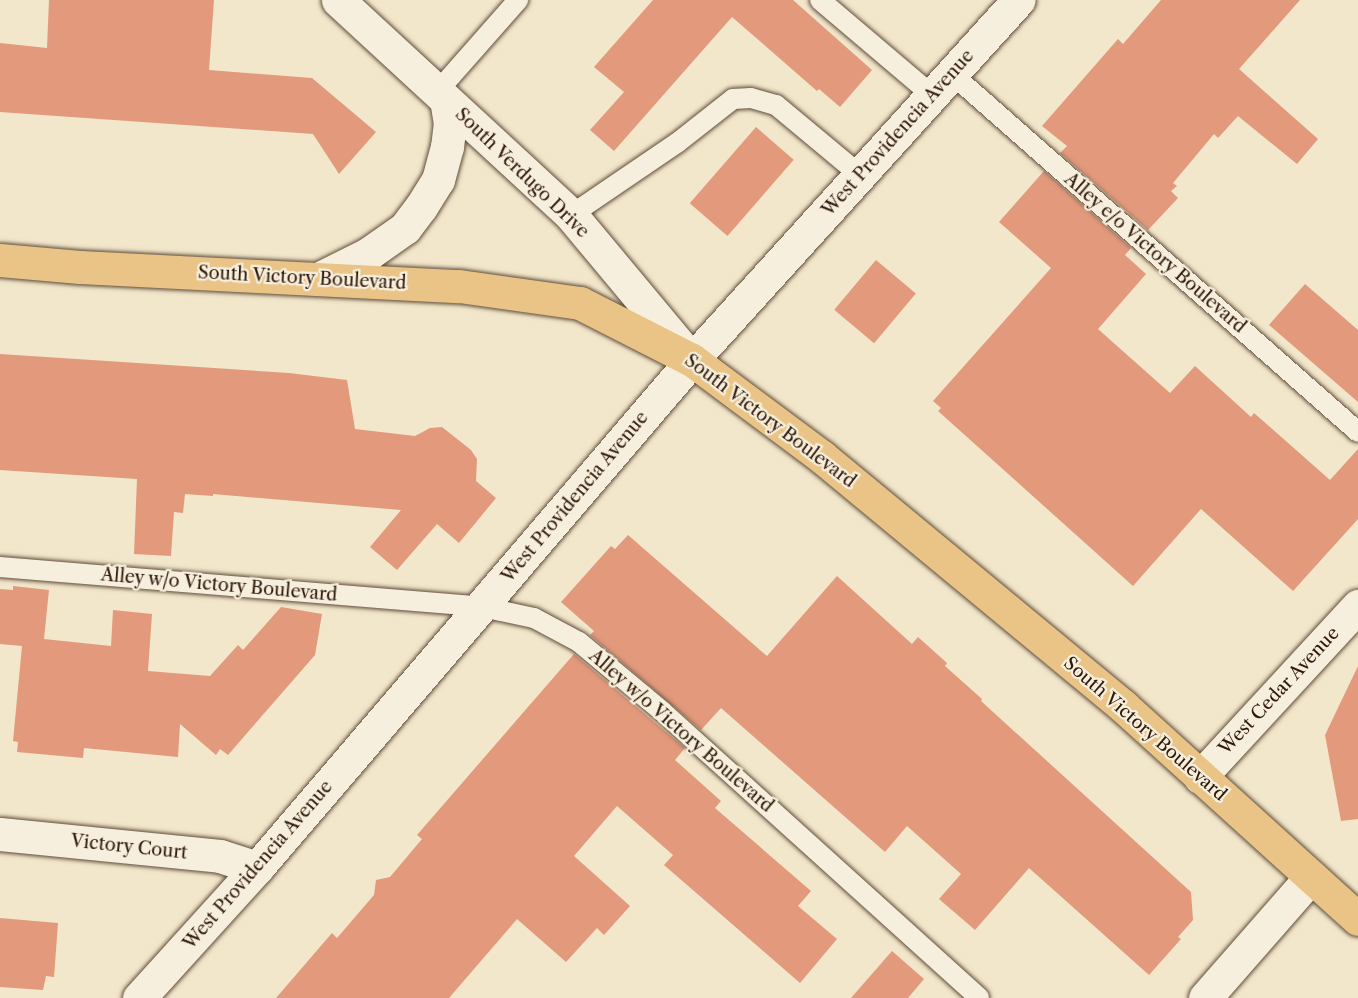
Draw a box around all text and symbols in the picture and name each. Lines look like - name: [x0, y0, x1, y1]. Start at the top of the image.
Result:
- street label: West Providencia Avenue: [817, 45, 979, 221]
- street label: South Verdugo Drive: [450, 103, 594, 243]
- street label: Alley e/o Victory Boulevard: [1059, 168, 1251, 338]
- street label: South Victory Boulevard: [197, 262, 407, 294]
- street label: South Victory Boulevard: [680, 349, 860, 493]
- street label: West Providencia Avenue: [497, 407, 653, 587]
- street label: Alley w/o Victory Boulevard: [99, 564, 339, 606]
- street label: West Cedar Avenue: [1214, 622, 1344, 760]
- street label: Alley w/o Victory Boulevard: [584, 644, 778, 818]
- street label: South Victory Boulevard: [1059, 652, 1231, 806]
- street label: West Providencia Avenue: [178, 776, 338, 954]
- street label: Victory Court: [69, 830, 189, 864]

